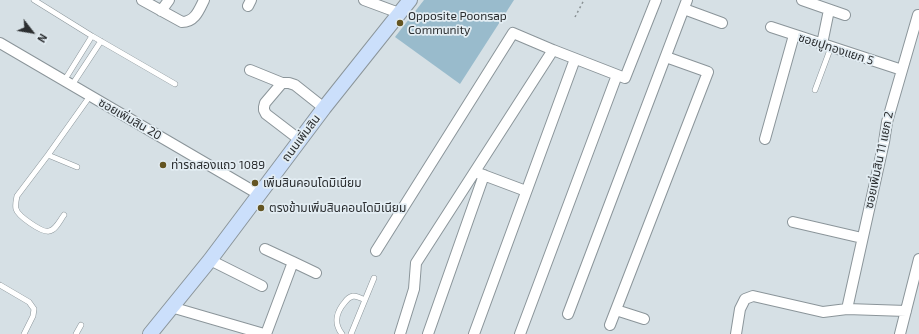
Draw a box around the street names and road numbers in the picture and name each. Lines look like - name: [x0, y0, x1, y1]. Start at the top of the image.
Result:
- street label: ซอยปูทองแยก 5: [796, 30, 876, 68]
- street label: ซอยเพิ่มสิน 20: [96, 95, 164, 143]
- street label: ซอยเพิ่มสิน 11 แยก 2: [862, 110, 896, 210]
- street label: ถนนเพิ่มสิน: [279, 112, 323, 164]

